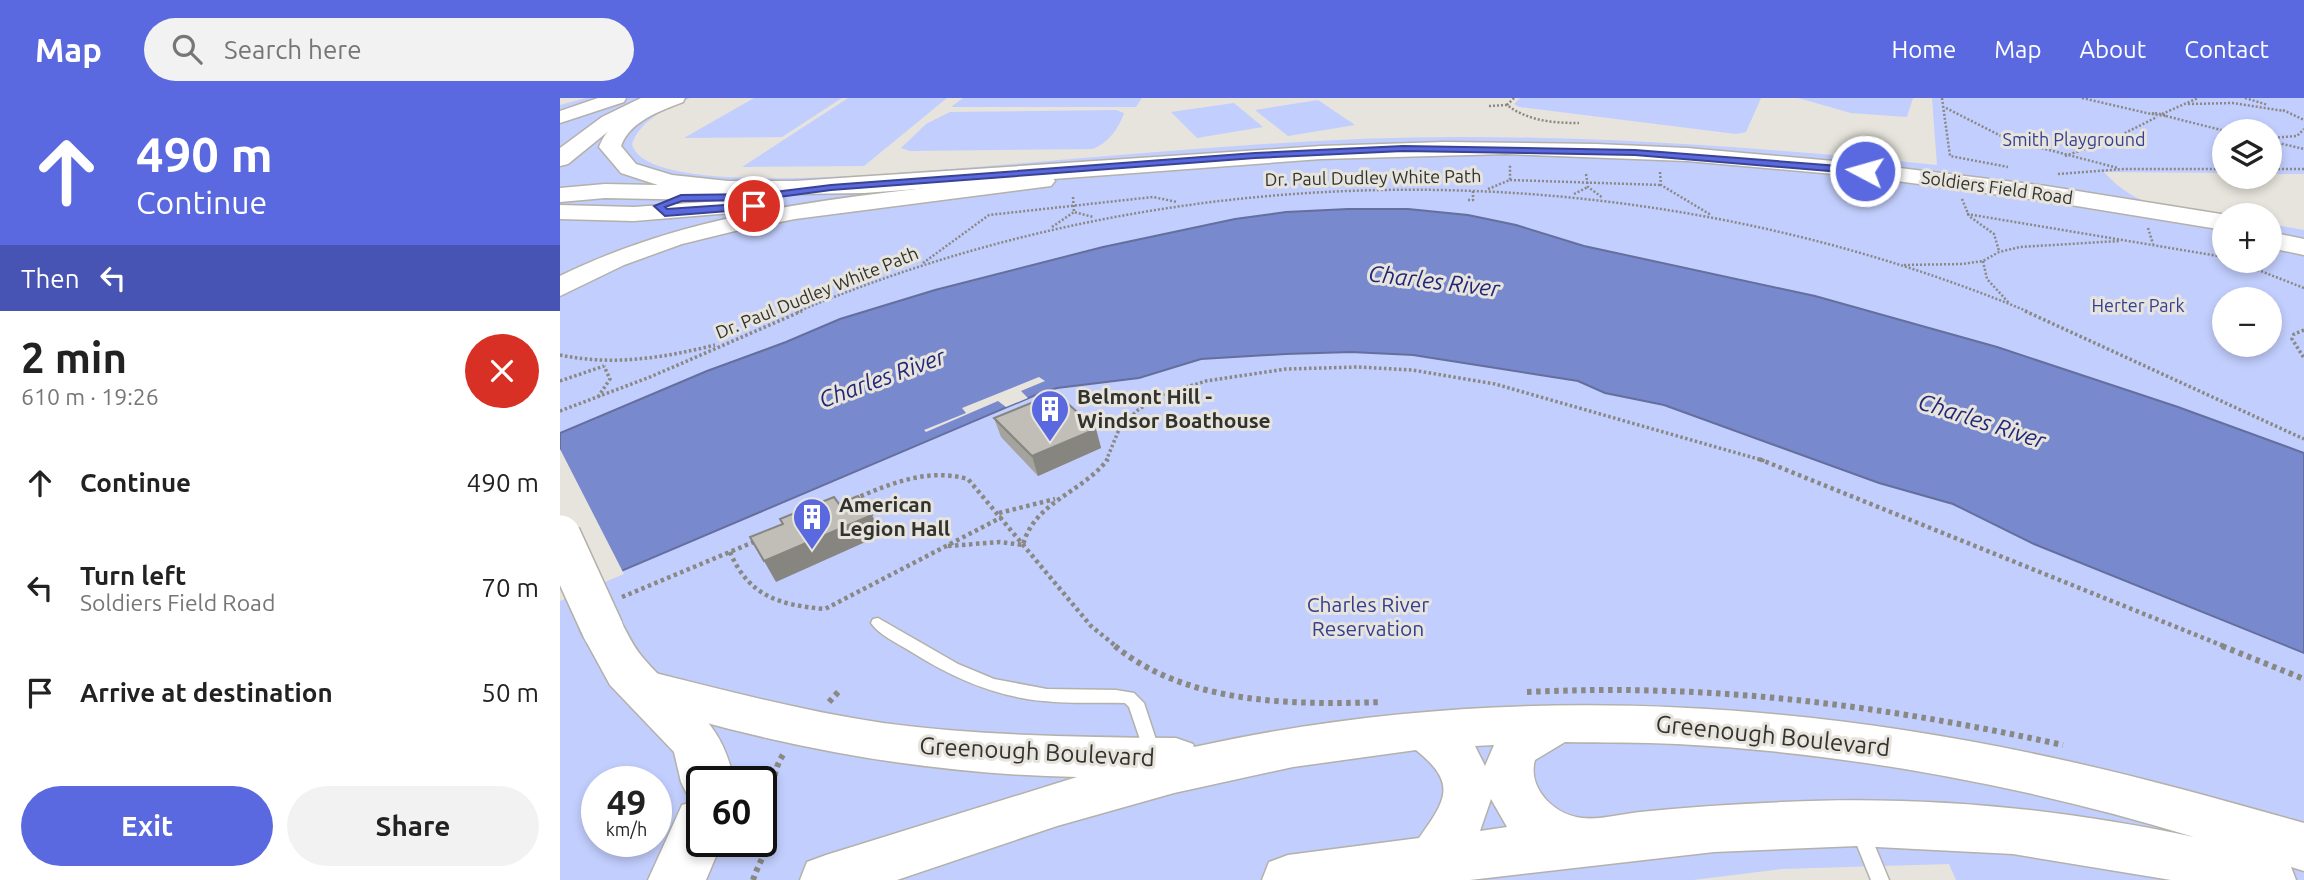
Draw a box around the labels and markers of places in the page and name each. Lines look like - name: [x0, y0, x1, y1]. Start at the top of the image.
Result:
- pin: [724, 176, 784, 236]
- place label: Belmont Hill - Windsor Boathouse: [1077, 384, 1271, 432]
- building icon: Belmont Hill - Windsor Boathouse: [1029, 388, 1071, 443]
- place label: American Legion Hall: [839, 492, 950, 540]
- building icon: American Legion Hall: [791, 496, 833, 551]

